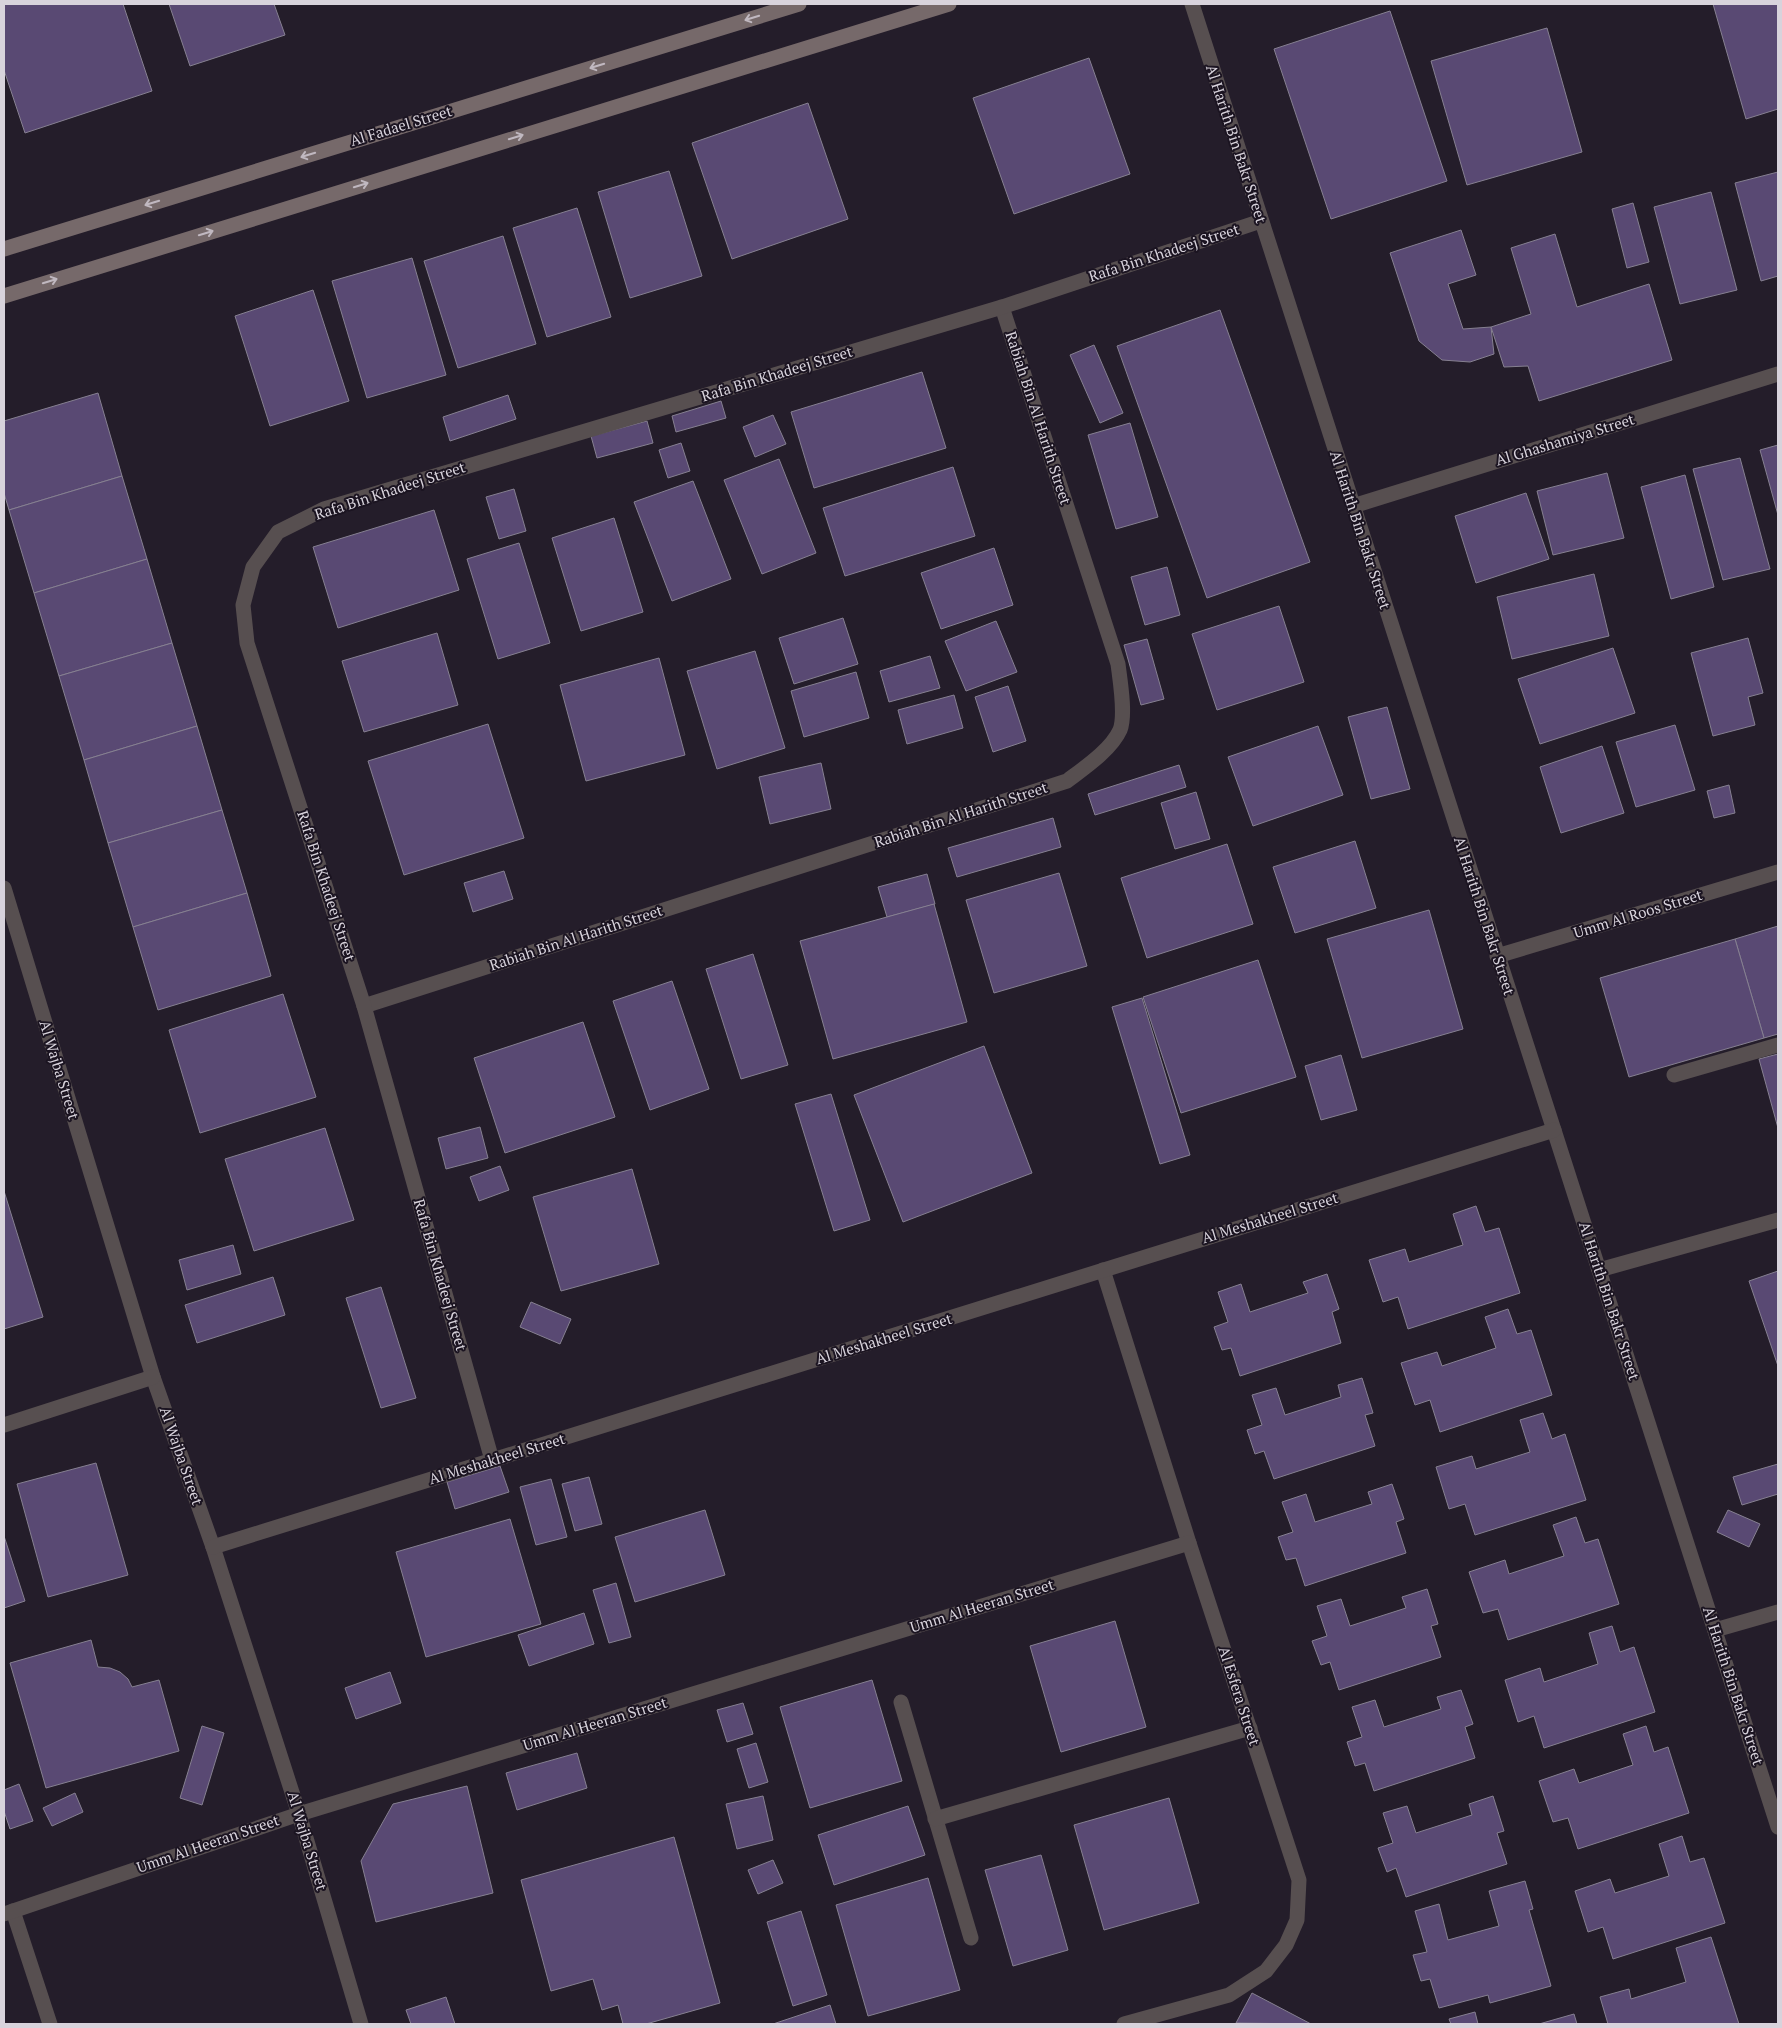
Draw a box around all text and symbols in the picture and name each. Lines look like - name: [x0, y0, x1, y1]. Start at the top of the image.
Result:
- one-way arrow: [745, 14, 761, 23]
- one-way arrow: [589, 61, 605, 71]
- street label: Al Harith Bin Bakr Street: [1202, 62, 1272, 226]
- street label: Al Fadael Street: [347, 100, 455, 150]
- one-way arrow: [508, 132, 524, 142]
- one-way arrow: [300, 150, 316, 160]
- one-way arrow: [353, 180, 369, 190]
- one-way arrow: [145, 198, 161, 208]
- street label: Rafa Bin Khadeej Street: [1086, 218, 1242, 286]
- one-way arrow: [197, 228, 213, 238]
- one-way arrow: [42, 276, 58, 286]
- street label: Rabiah Bin Al Harith Street: [1001, 328, 1077, 507]
- street label: Rafa Bin Khadeej Street: [699, 340, 855, 406]
- street label: Al Ghashamiya Street: [1493, 408, 1637, 470]
- street label: Al Harith Bin Bakr Street: [1326, 448, 1396, 612]
- street label: Rafa Bin Khadeej Street: [312, 456, 468, 524]
- street label: Rabiah Bin Al Harith Street: [871, 776, 1050, 852]
- street label: Rafa Bin Khadeej Street: [293, 808, 361, 964]
- street label: Al Harith Bin Bakr Street: [1450, 834, 1520, 998]
- street label: Umm Al Roos Street: [1571, 884, 1705, 942]
- street label: Rabiah Bin Al Harith Street: [486, 899, 665, 975]
- street label: Al Wajba Street: [35, 1018, 85, 1122]
- street label: Al Meshakheel Street: [1199, 1187, 1341, 1247]
- street label: Rafa Bin Khadeej Street: [410, 1196, 472, 1353]
- street label: Al Harith Bin Bakr Street: [1575, 1219, 1645, 1383]
- street label: Al Meshakheel Street: [813, 1308, 955, 1368]
- street label: Al Wajba Street: [156, 1404, 208, 1508]
- street label: Al Meshakheel Street: [426, 1428, 568, 1488]
- street label: Umm Al Heeran Street: [907, 1573, 1057, 1636]
- street label: Al Harith Bin Bakr Street: [1699, 1604, 1769, 1768]
- street label: Al Esfera Street: [1215, 1644, 1266, 1748]
- street label: Umm Al Heeran Street: [520, 1691, 670, 1754]
- street label: Al Wajba Street: [283, 1789, 333, 1893]
- street label: Umm Al Heeran Street: [134, 1809, 282, 1877]

